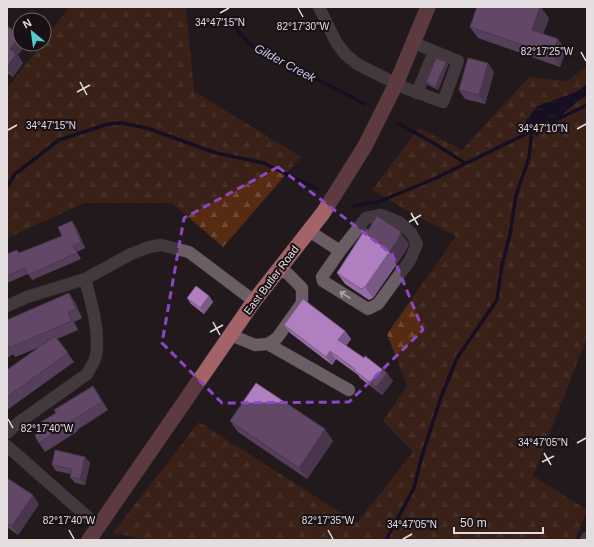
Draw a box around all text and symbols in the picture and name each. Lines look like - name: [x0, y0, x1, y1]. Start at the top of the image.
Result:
- north arrow: [12, 12, 52, 52]
- text: N: [21, 16, 34, 30]
- text: 34°47'15"N: [195, 17, 245, 28]
- text: 82°17'30"W: [277, 21, 330, 32]
- water label: Gilder Creek: [252, 41, 319, 85]
- text: 82°17'25"W: [521, 46, 574, 57]
- text: 34°47'15"N: [26, 120, 76, 131]
- text: 34°47'10"N: [518, 123, 568, 134]
- street label: East Butler Road: [241, 243, 301, 317]
- one-way arrow: [340, 291, 351, 300]
- text: 82°17'40"W: [21, 423, 74, 434]
- text: 34°47'05"N: [518, 437, 568, 448]
- scale bar: [454, 509, 543, 535]
- text: 82°17'40"W: [43, 515, 96, 526]
- text: 82°17'35"W: [302, 515, 355, 526]
- text: 50 m: [460, 516, 487, 530]
- text: 34°47'05"N: [387, 519, 437, 530]

